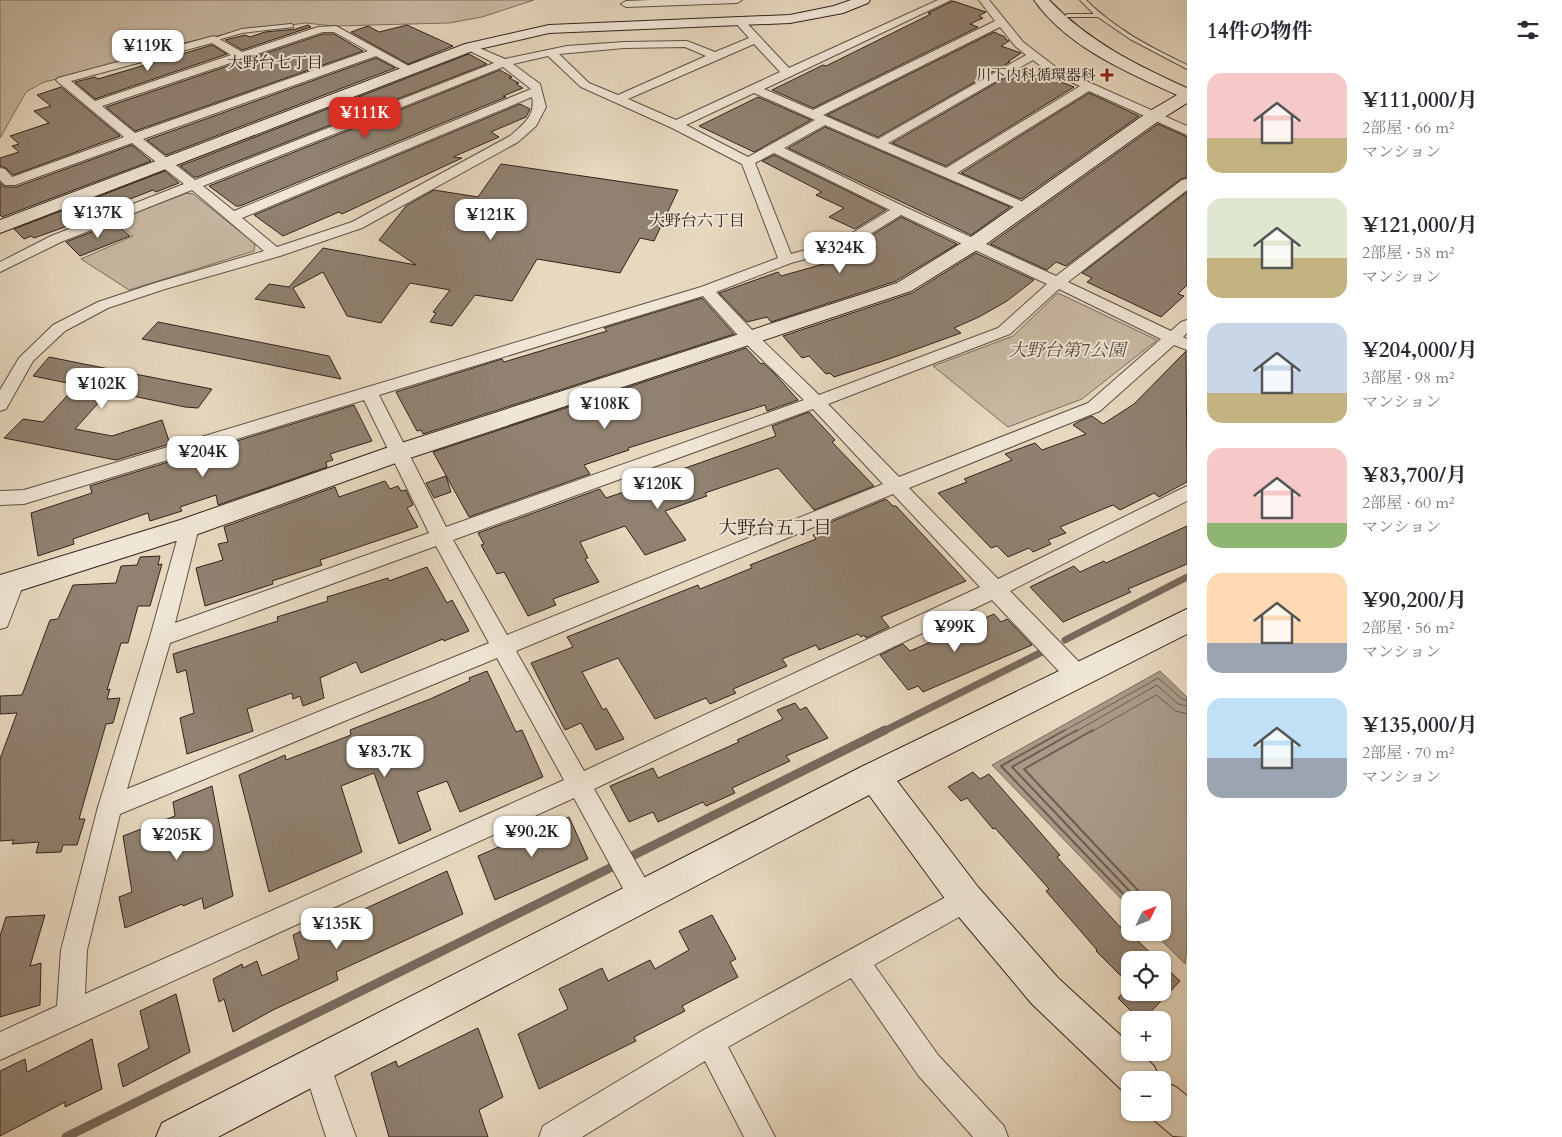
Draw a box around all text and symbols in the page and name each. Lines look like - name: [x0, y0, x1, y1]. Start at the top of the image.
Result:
- icon: filters: [1514, 16, 1542, 44]
- text: 14件の物件: [1207, 17, 1313, 46]
- pin: ¥119K: [113, 30, 183, 72]
- text: ¥119K: [123, 35, 173, 57]
- district label: 大野台七丁目: [227, 52, 323, 74]
- place label: 川下内科循環器科: [976, 65, 1096, 85]
- marker: 川下内科循環器科: [1100, 68, 1114, 82]
- text: ¥111,000/月: [1362, 86, 1478, 115]
- icon: home: [1247, 93, 1307, 153]
- pin: ¥111K: [330, 96, 400, 139]
- text: ¥111K: [340, 102, 390, 124]
- text: 2部屋 · 66 m²: [1362, 117, 1454, 139]
- text: マンション: [1362, 141, 1441, 163]
- pin: ¥137K: [63, 196, 133, 239]
- pin: ¥121K: [456, 198, 526, 241]
- text: ¥137K: [73, 202, 123, 224]
- text: ¥121K: [466, 204, 516, 226]
- district label: 大野台六丁目: [649, 210, 745, 232]
- text: ¥121,000/月: [1362, 211, 1478, 240]
- icon: home: [1247, 218, 1307, 278]
- pin: ¥324K: [805, 232, 875, 274]
- text: ¥324K: [815, 237, 865, 259]
- text: 2部屋 · 58 m²: [1362, 242, 1454, 264]
- text: マンション: [1362, 266, 1441, 288]
- text: ¥204,000/月: [1362, 336, 1478, 365]
- park label: 大野台第7公園: [1008, 338, 1129, 363]
- icon: home: [1247, 343, 1307, 403]
- text: 3部屋 · 98 m²: [1362, 367, 1454, 389]
- pin: ¥102K: [67, 368, 137, 410]
- text: ¥102K: [77, 373, 127, 395]
- pin: ¥108K: [570, 388, 640, 430]
- text: マンション: [1362, 391, 1441, 413]
- text: ¥108K: [580, 393, 630, 415]
- pin: ¥204K: [168, 436, 238, 478]
- text: ¥204K: [178, 441, 228, 463]
- text: ¥83,700/月: [1362, 461, 1467, 490]
- pin: ¥120K: [623, 468, 693, 510]
- icon: home: [1247, 468, 1307, 528]
- text: ¥120K: [633, 473, 683, 495]
- text: 2部屋 · 60 m²: [1362, 492, 1454, 514]
- district label: 大野台五丁目: [718, 515, 832, 541]
- text: マンション: [1362, 516, 1441, 538]
- text: ¥90,200/月: [1362, 586, 1467, 615]
- icon: home: [1247, 593, 1307, 653]
- pin: ¥99K: [925, 610, 985, 653]
- text: ¥99K: [934, 616, 976, 638]
- text: 2部屋 · 56 m²: [1362, 617, 1454, 639]
- text: マンション: [1362, 641, 1441, 663]
- text: ¥135,000/月: [1362, 711, 1478, 740]
- icon: home: [1247, 718, 1307, 778]
- pin: ¥83.7K: [344, 736, 426, 778]
- text: ¥83.7K: [358, 741, 412, 763]
- text: 2部屋 · 70 m²: [1362, 742, 1454, 764]
- text: マンション: [1362, 766, 1441, 788]
- pin: ¥90.2K: [491, 816, 573, 858]
- pin: ¥205K: [142, 818, 212, 861]
- text: ¥90.2K: [505, 821, 559, 843]
- text: ¥205K: [152, 824, 202, 846]
- north arrow: [1121, 891, 1171, 941]
- map controls: [1121, 891, 1171, 1121]
- pin: ¥135K: [302, 908, 372, 950]
- text: ¥135K: [312, 913, 362, 935]
- button: locate: [1121, 951, 1171, 1001]
- button: +: [1121, 1011, 1171, 1061]
- button: −: [1121, 1071, 1171, 1121]

